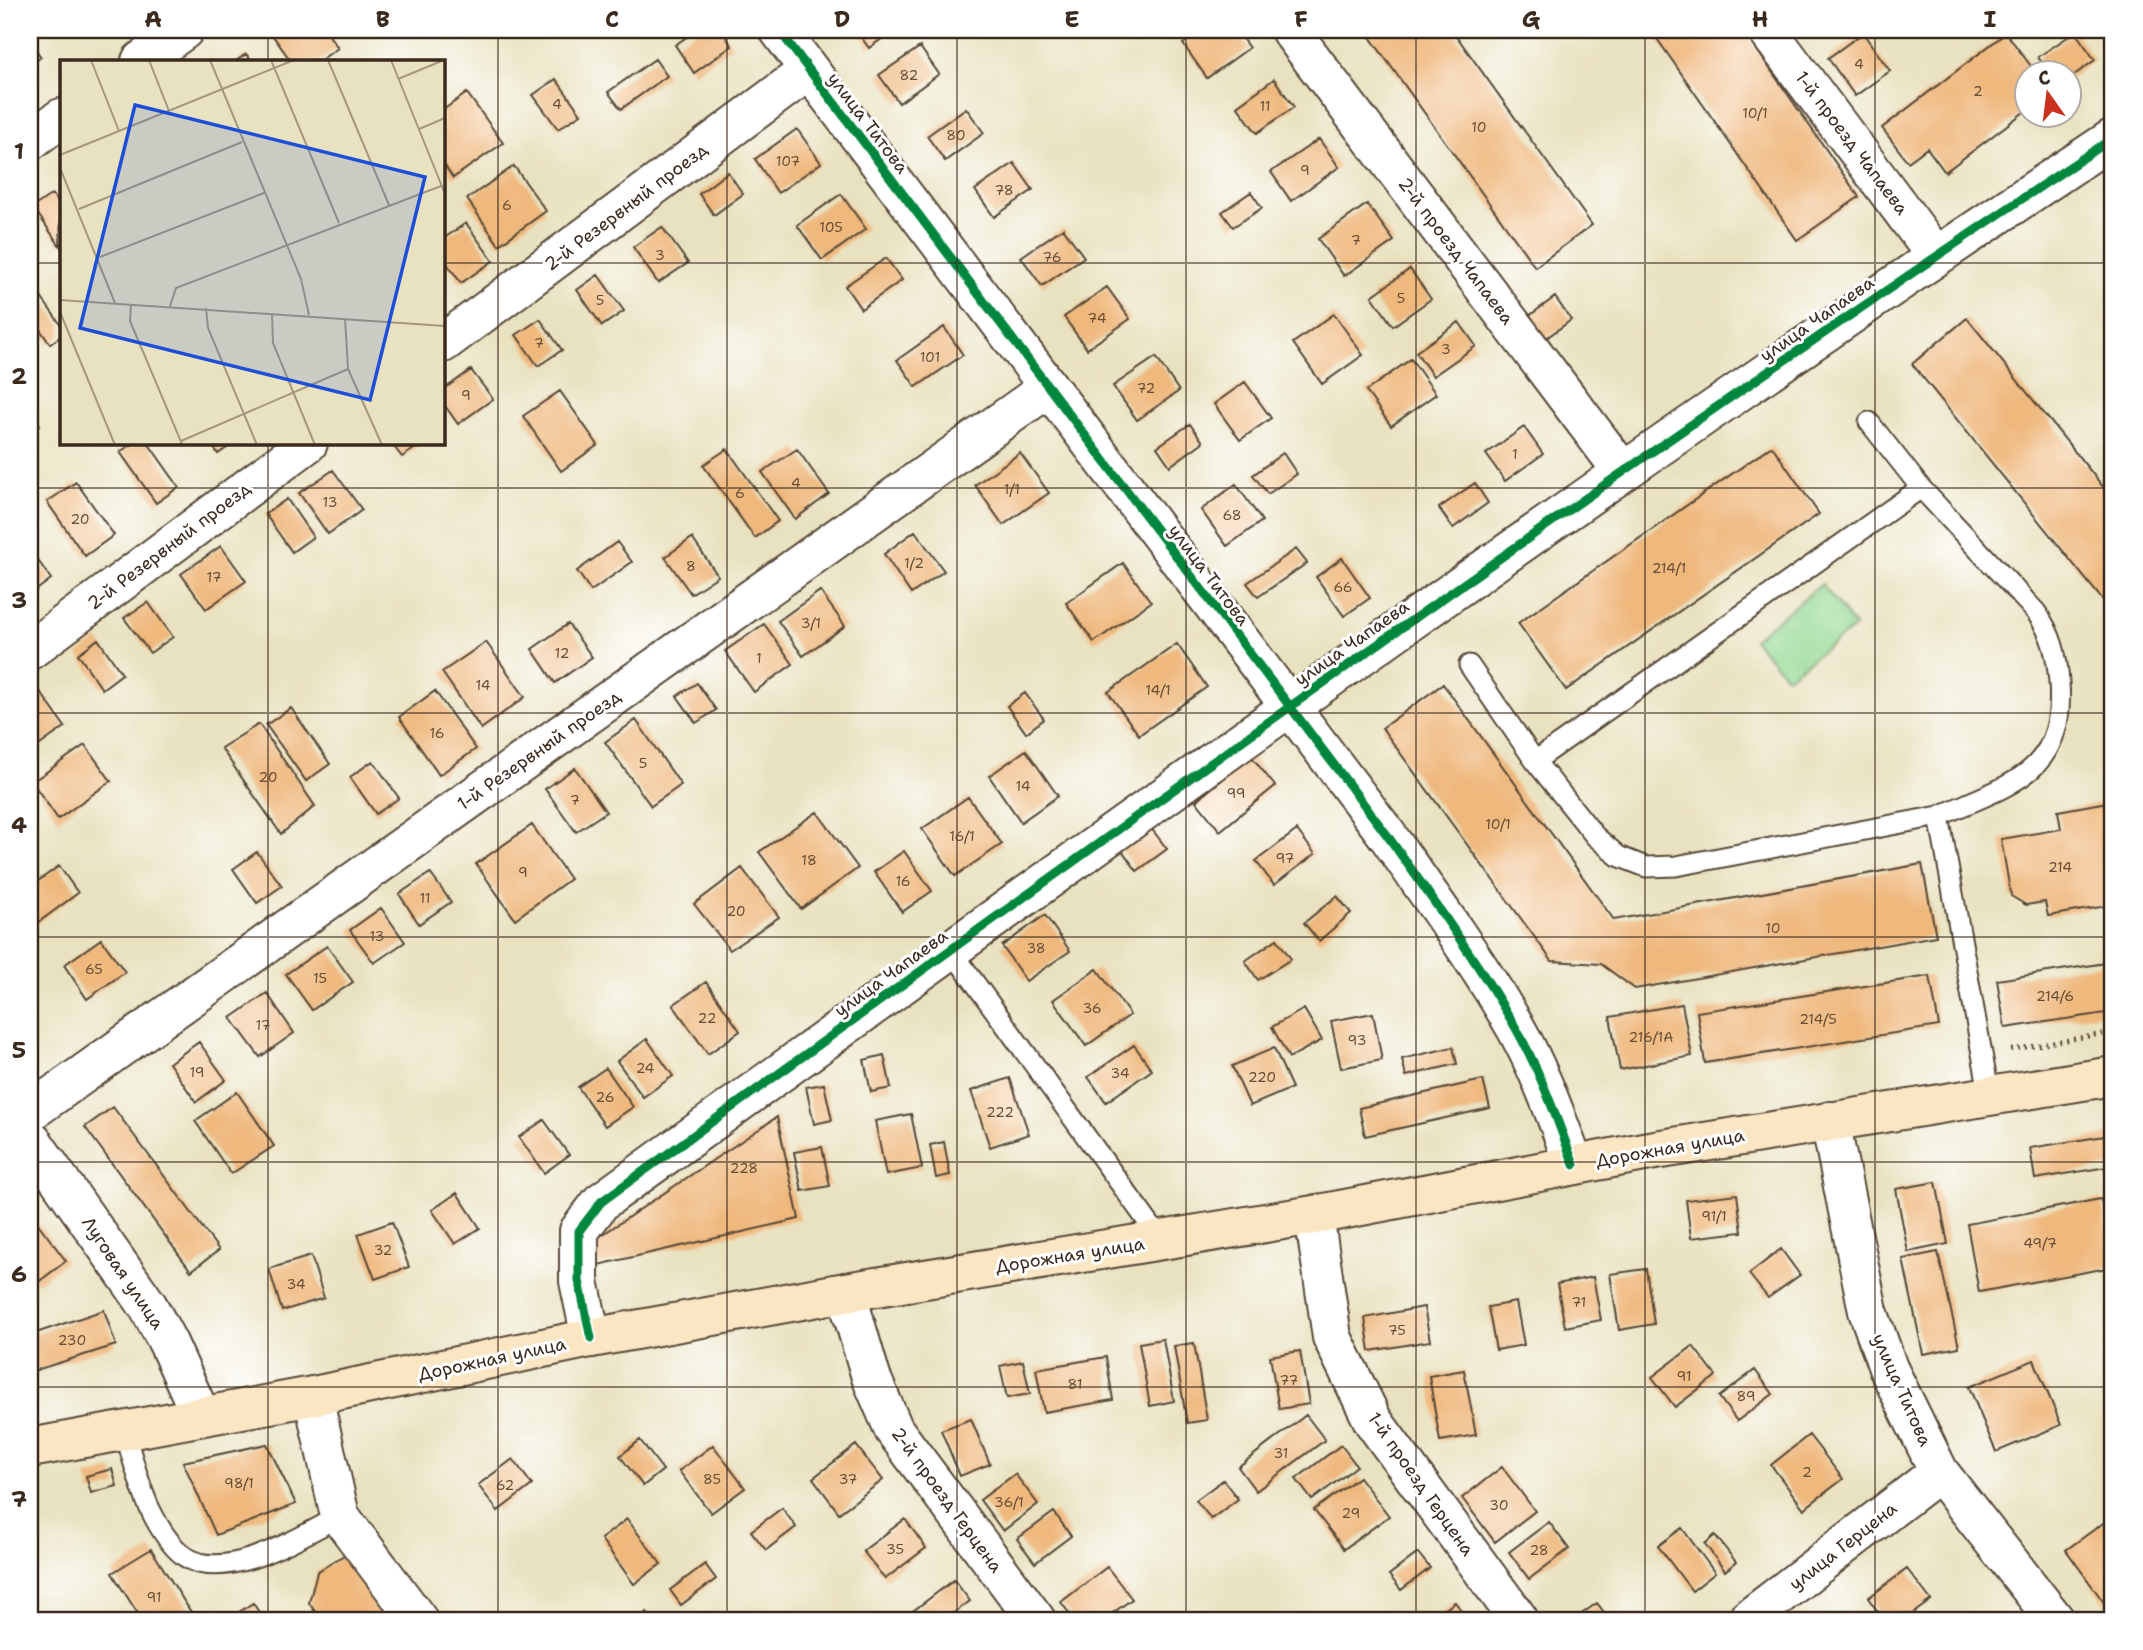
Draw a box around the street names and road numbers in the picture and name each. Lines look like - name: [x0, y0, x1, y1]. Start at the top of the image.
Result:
- street label: 1-й проезд Чапаева: [1790, 66, 1914, 220]
- street label: улица Титова: [822, 67, 914, 179]
- street label: 2-й Резервный проезд: [539, 137, 713, 276]
- street label: 2-й проезд Чапаева: [1393, 172, 1519, 330]
- street label: улица Чапаева: [1755, 271, 1879, 367]
- street label: 2-й Резервный проезд: [82, 476, 256, 615]
- street label: улица Титова: [1163, 519, 1255, 631]
- street label: улица Чапаева: [1290, 595, 1414, 691]
- street label: 1-й Резервный проезд: [453, 684, 626, 816]
- street label: улица Чапаева: [830, 924, 952, 1022]
- street label: Дорожная улица: [1594, 1123, 1746, 1173]
- street label: Луговая улица: [76, 1212, 170, 1334]
- street label: Дорожная улица: [994, 1231, 1146, 1279]
- street label: улица Титова: [1866, 1330, 1938, 1450]
- street label: Дорожная улица: [416, 1332, 568, 1386]
- street label: 1-й проезд Герцена: [1362, 1407, 1480, 1561]
- street label: 2-й проезд Герцена: [886, 1422, 1008, 1578]
- street label: улица Герцена: [1784, 1496, 1902, 1596]

